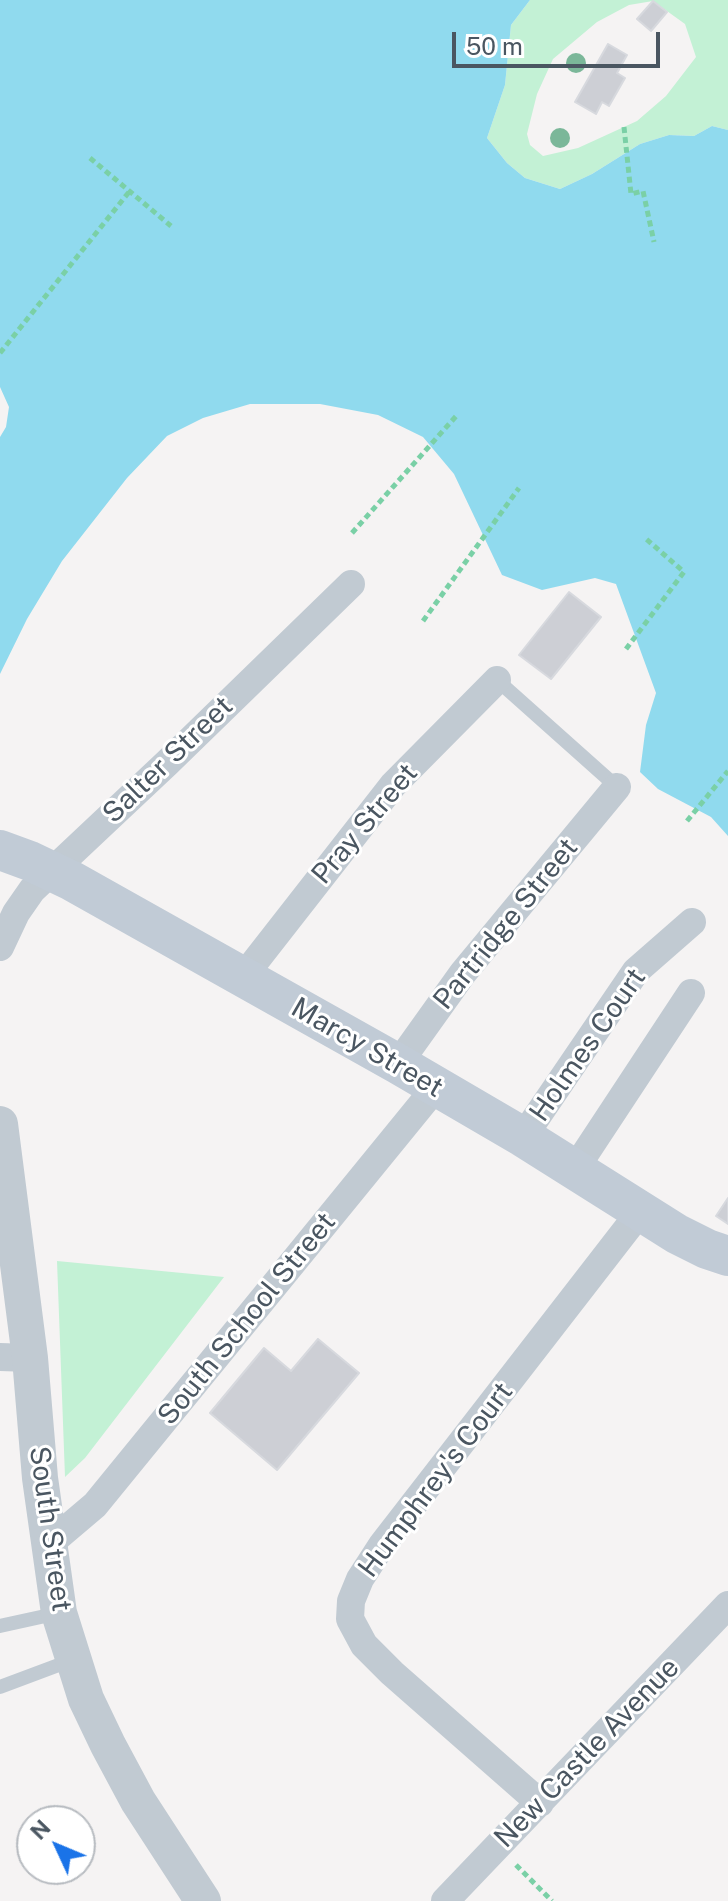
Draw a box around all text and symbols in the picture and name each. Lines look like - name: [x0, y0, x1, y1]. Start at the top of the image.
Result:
- scale bar: [456, 16, 664, 66]
- text: 50 m: [466, 32, 523, 60]
- street label: Salter Street: [96, 690, 240, 830]
- street label: Pray Street: [305, 757, 425, 891]
- street label: Partridge Street: [427, 832, 585, 1016]
- street label: Holmes Court: [523, 962, 653, 1128]
- street label: Marcy Street: [285, 991, 449, 1105]
- street label: South School Street: [151, 1206, 343, 1432]
- street label: Humphrey's Court: [352, 1376, 520, 1584]
- street label: South Street: [22, 1444, 78, 1614]
- street label: New Castle Avenue: [488, 1651, 686, 1855]
- north arrow: [16, 1805, 96, 1885]
- text: N: [25, 1814, 56, 1845]

